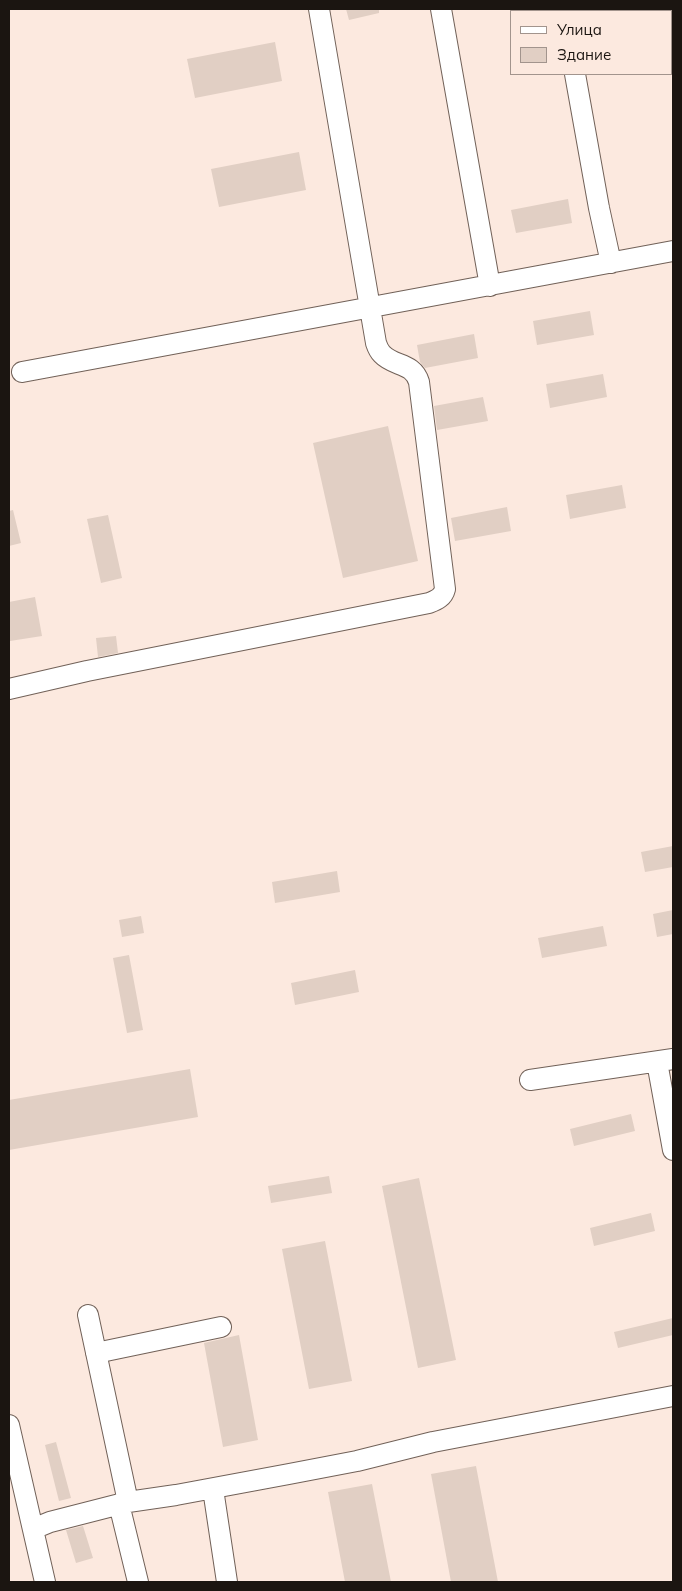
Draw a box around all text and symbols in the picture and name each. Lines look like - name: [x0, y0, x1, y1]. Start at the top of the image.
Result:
- legend: [510, 10, 672, 75]
- text: Улица: [557, 20, 602, 39]
- text: Здание: [557, 45, 611, 64]

